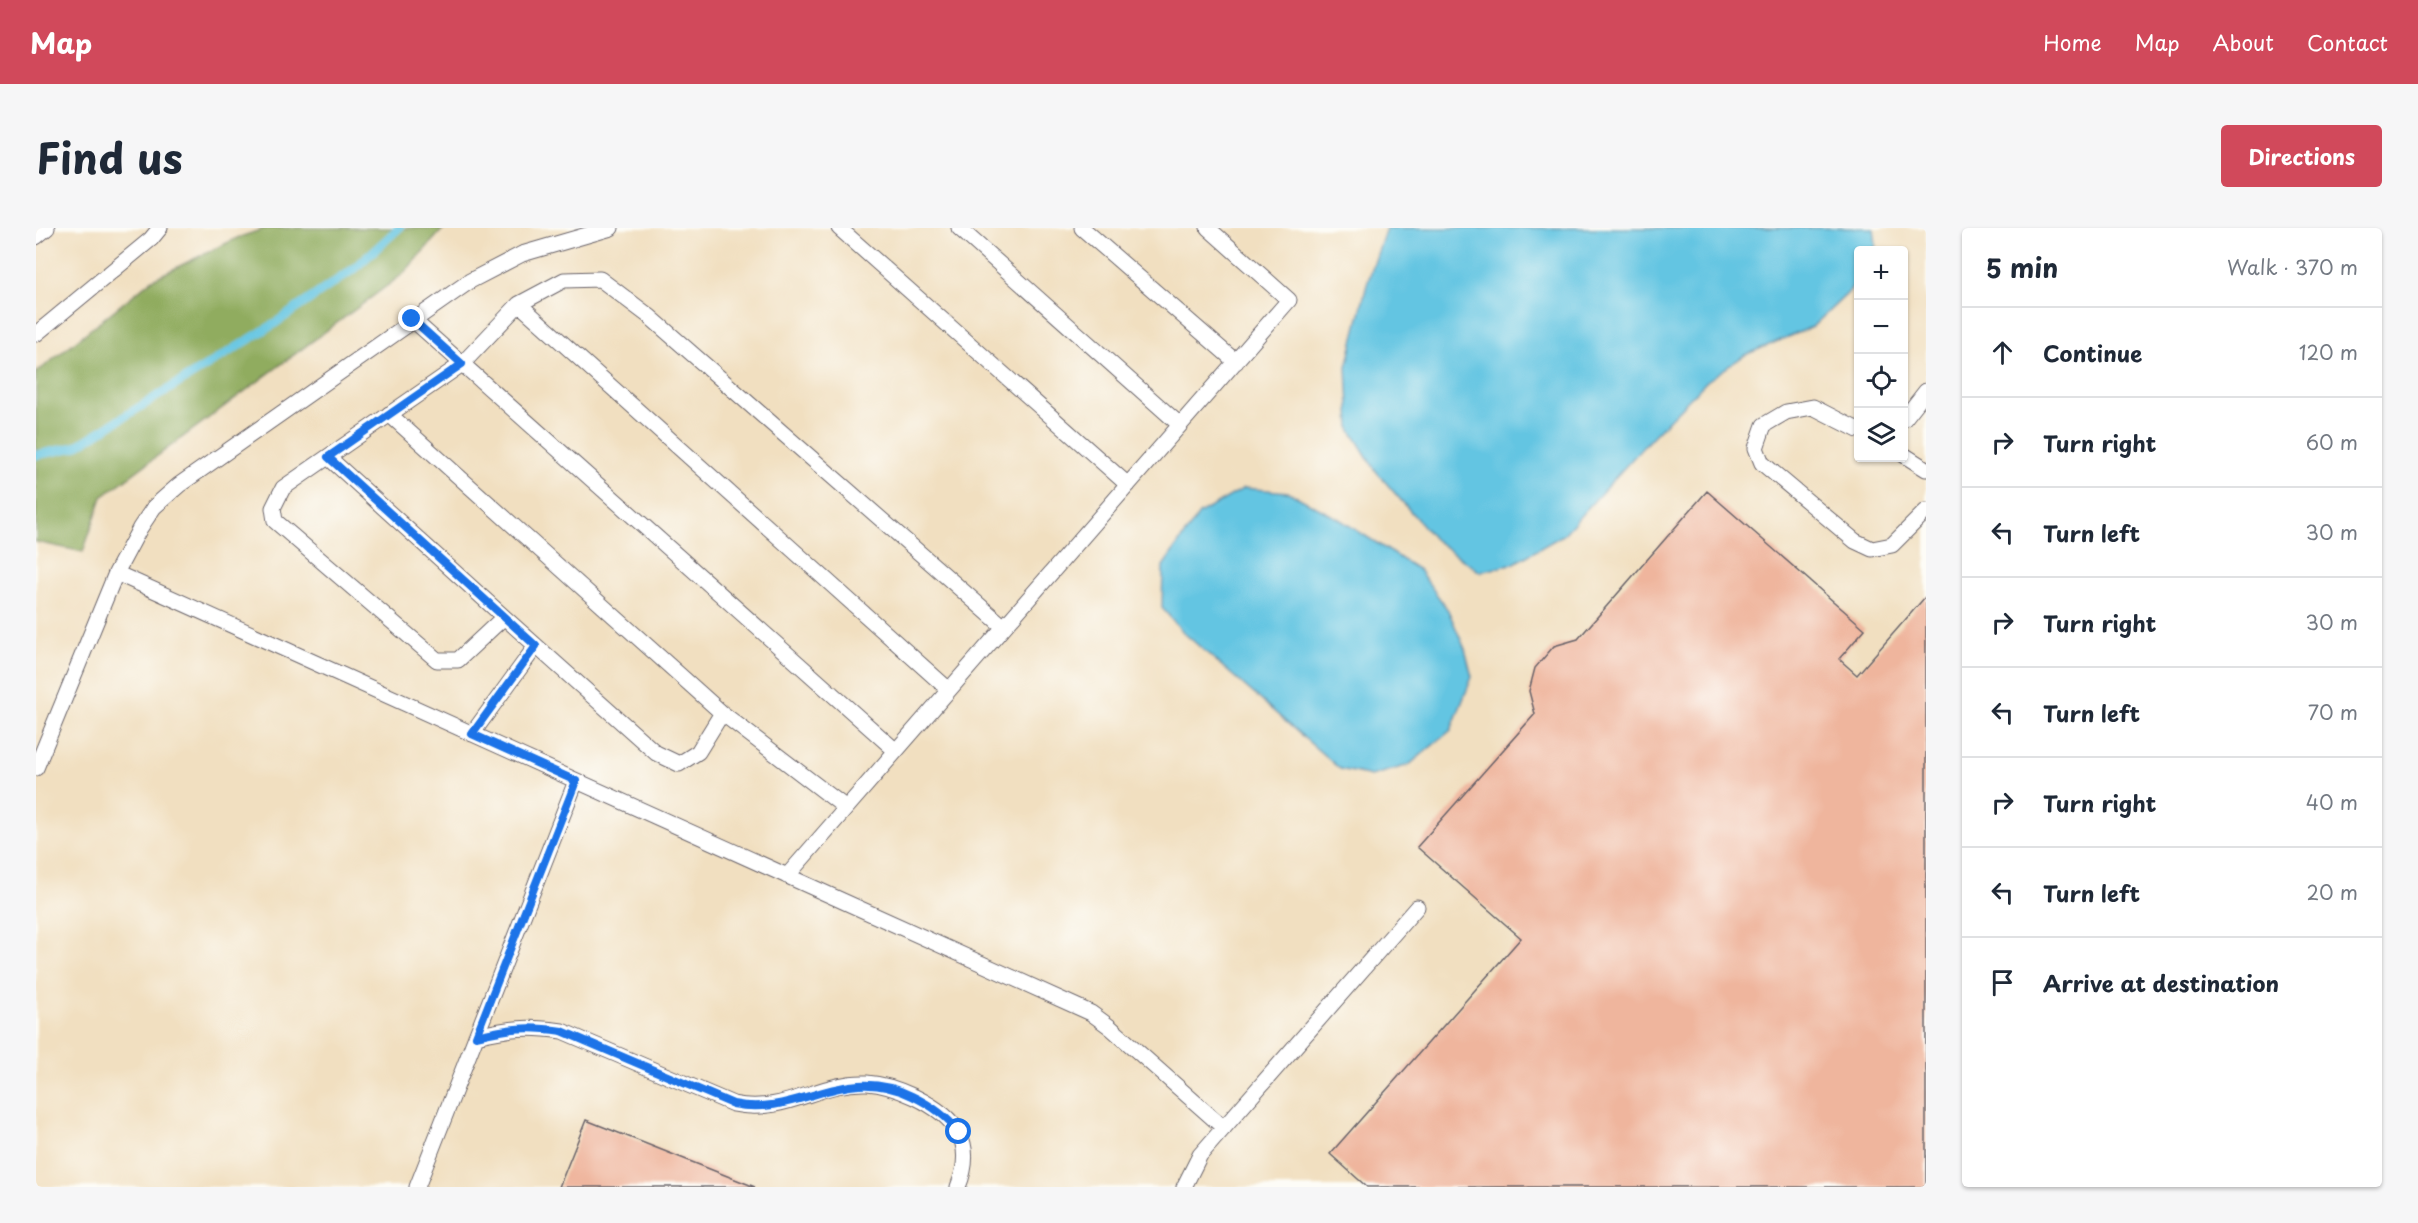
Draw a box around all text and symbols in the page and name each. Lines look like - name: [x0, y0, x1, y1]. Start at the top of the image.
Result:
- text: Map: [30, 21, 92, 64]
- text: Home: [2043, 26, 2102, 58]
- text: Map: [2135, 26, 2180, 58]
- text: About: [2213, 26, 2274, 58]
- text: Contact: [2307, 26, 2388, 58]
- text: Find us: [36, 125, 183, 188]
- button: Directions: [2221, 125, 2382, 187]
- map controls: [1854, 246, 1908, 462]
- button: +: [1854, 246, 1908, 300]
- text: 5 min: [1986, 248, 2058, 287]
- text: Walk · 370 m: [2227, 252, 2358, 282]
- button: −: [1854, 300, 1908, 354]
- route end: [398, 305, 424, 331]
- icon: ahead: [1986, 336, 2019, 369]
- text: Continue: [2043, 336, 2142, 369]
- text: 120 m: [2299, 337, 2358, 367]
- button: locate: [1854, 354, 1908, 408]
- button: layers: [1854, 408, 1908, 462]
- icon: right: [1986, 426, 2019, 459]
- text: Turn right: [2043, 426, 2156, 459]
- text: 60 m: [2306, 427, 2358, 457]
- icon: left: [1986, 516, 2019, 549]
- text: Turn left: [2043, 516, 2140, 549]
- text: 30 m: [2305, 517, 2358, 547]
- icon: right: [1986, 606, 2019, 639]
- text: Turn right: [2043, 606, 2156, 639]
- text: 30 m: [2305, 607, 2358, 637]
- icon: left: [1986, 696, 2019, 729]
- text: Turn left: [2043, 696, 2140, 729]
- text: 70 m: [2308, 697, 2358, 727]
- icon: right: [1986, 786, 2019, 819]
- text: Turn right: [2043, 786, 2156, 819]
- text: 40 m: [2306, 787, 2358, 817]
- icon: left: [1986, 876, 2019, 909]
- text: Turn left: [2043, 876, 2140, 909]
- text: 20 m: [2306, 877, 2358, 907]
- icon: arrive: [1986, 966, 2019, 999]
- text: Arrive at destination: [2043, 966, 2279, 999]
- route start: [945, 1118, 971, 1144]

